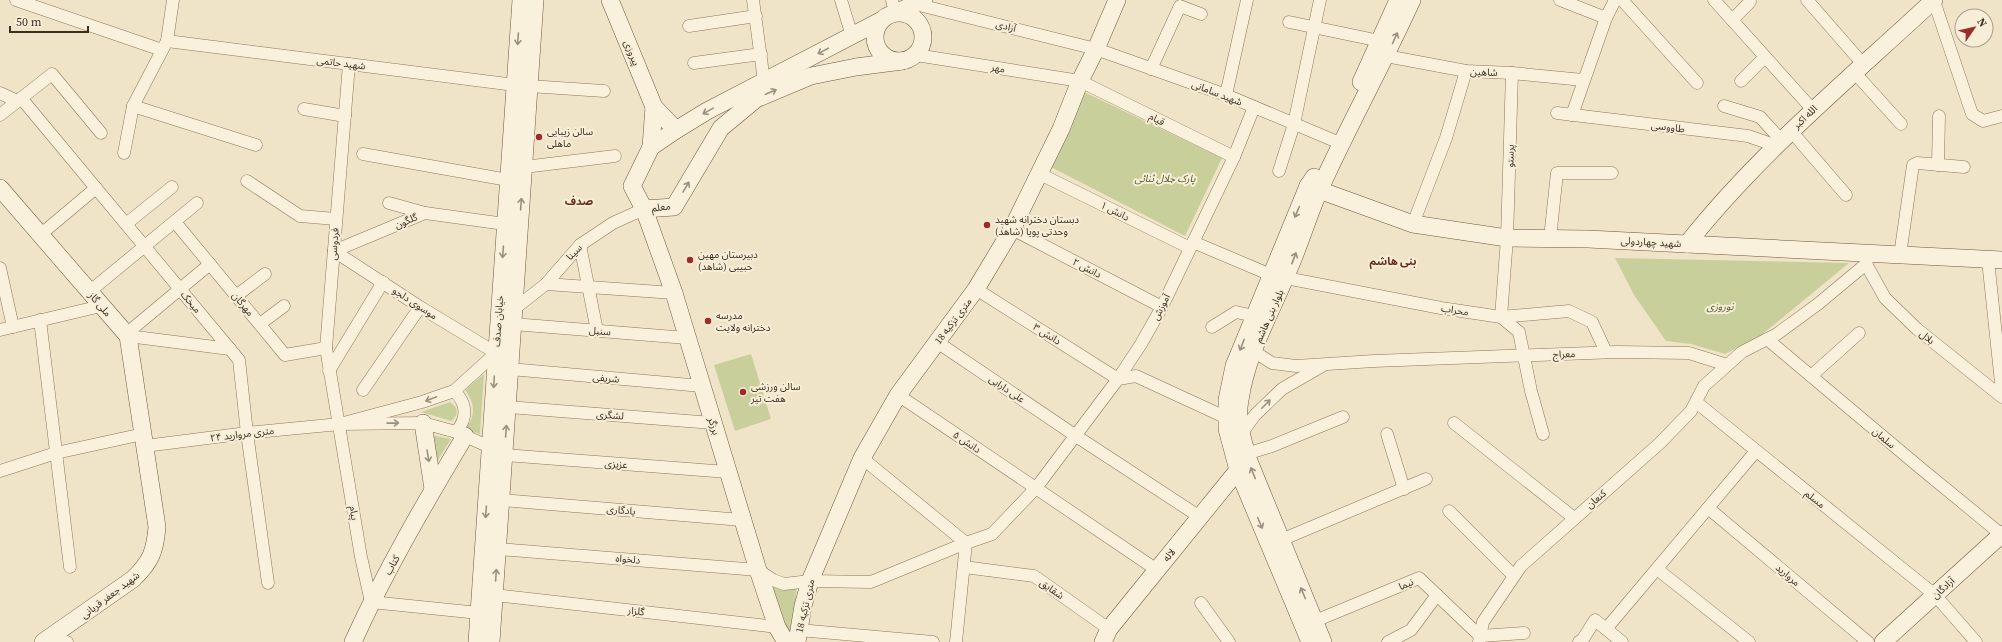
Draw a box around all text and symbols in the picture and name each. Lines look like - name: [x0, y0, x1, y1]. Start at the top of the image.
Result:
- scale bar: [10, 8, 88, 34]
- north arrow: [1954, 8, 1994, 48]
- text: 50 m: [16, 14, 42, 30]
- text: N: [1973, 15, 1990, 30]
- street label: آزادی: [994, 17, 1019, 35]
- one-way arrow: [515, 32, 522, 45]
- one-way arrow: [1392, 32, 1399, 44]
- street label: پیروزی: [621, 38, 643, 68]
- one-way arrow: [817, 48, 829, 55]
- street label: شهید حاتمی: [316, 54, 366, 72]
- street label: مهر: [989, 60, 1006, 76]
- street label: شاهین: [1470, 65, 1498, 79]
- street label: شهید سامانی: [1190, 77, 1244, 109]
- one-way arrow: [764, 88, 776, 96]
- street label: الله اکبر: [1789, 102, 1820, 132]
- one-way arrow: [702, 108, 714, 115]
- street label: قیام: [1146, 110, 1168, 130]
- street label: طاووسی: [1650, 118, 1686, 136]
- place label: سالن زیبایی ماهلی: [547, 125, 593, 150]
- marker: سالن زیبایی ماهلی: [534, 132, 544, 142]
- street label: پرستو: [1503, 144, 1517, 168]
- park label: پارک جلال ثنائی: [1135, 172, 1195, 185]
- one-way arrow: [682, 182, 690, 193]
- district label: صدف: [565, 194, 593, 209]
- one-way arrow: [518, 198, 525, 211]
- street label: دانش ۱: [1098, 198, 1132, 224]
- street label: معلم: [651, 199, 671, 216]
- one-way arrow: [1293, 205, 1301, 217]
- street label: گلگون: [393, 210, 420, 232]
- place label: دبستان دخترانه شهید وحدتی پویا (شاهد): [995, 213, 1079, 238]
- marker: دبستان دخترانه شهید وحدتی پویا (شاهد): [982, 220, 992, 230]
- street label: فردوسی: [326, 227, 342, 261]
- street label: شهید چهاردولی: [1620, 234, 1682, 250]
- street label: سینا: [563, 241, 585, 263]
- one-way arrow: [500, 245, 507, 258]
- place label: دبیرستان مهین حبیبی (شاهد): [698, 248, 758, 273]
- one-way arrow: [1290, 252, 1298, 264]
- district label: بنی هاشم: [1369, 254, 1417, 270]
- marker: دبیرستان مهین حبیبی (شاهد): [685, 255, 695, 265]
- street label: دانش ۲: [1070, 255, 1104, 281]
- street label: موسوی دلجو: [390, 284, 440, 322]
- street label: بلوار بنی هاشم: [1252, 287, 1288, 345]
- street label: ملی گاز: [85, 288, 114, 319]
- street label: میخک: [178, 288, 204, 316]
- street label: مهرگان: [229, 289, 257, 319]
- street label: آموزش: [1149, 291, 1174, 322]
- street label: خیابان صدف: [490, 295, 506, 347]
- street label: 18 متری تزکیه: [931, 295, 975, 347]
- park label: نوروزی: [1707, 300, 1734, 313]
- street label: محراب: [1440, 301, 1470, 319]
- place label: مدرسه دخترانه ولایت: [716, 309, 771, 334]
- marker: مدرسه دخترانه ولایت: [703, 316, 713, 326]
- street label: دانش ۳: [1031, 320, 1064, 348]
- street label: سنبل: [588, 324, 612, 338]
- street label: بلال: [1917, 327, 1937, 347]
- one-way arrow: [1238, 338, 1246, 350]
- street label: معراج: [1552, 347, 1576, 362]
- street label: شریفی: [592, 370, 620, 386]
- street label: علی دارابی: [986, 372, 1028, 406]
- one-way arrow: [491, 375, 498, 388]
- place label: سالن ورزشی هفت تیر: [750, 380, 801, 405]
- marker: سالن ورزشی هفت تیر: [738, 387, 748, 397]
- one-way arrow: [425, 396, 437, 404]
- one-way arrow: [1261, 399, 1271, 409]
- street label: لشگری: [596, 408, 625, 422]
- street label: برزگر: [705, 415, 723, 437]
- one-way arrow: [386, 419, 399, 427]
- street label: ۲۴ متری مروارید: [209, 424, 275, 444]
- one-way arrow: [502, 425, 509, 438]
- street label: سلمان: [1870, 425, 1898, 452]
- street label: دانش ۵: [951, 428, 984, 456]
- one-way arrow: [424, 449, 432, 462]
- street label: عزیزی: [604, 457, 628, 471]
- one-way arrow: [1249, 468, 1256, 480]
- street label: کنعان: [1583, 486, 1609, 511]
- street label: مسلم: [1802, 487, 1828, 512]
- street label: یادگاری: [606, 502, 636, 518]
- street label: پیام: [344, 505, 362, 521]
- one-way arrow: [483, 505, 490, 518]
- one-way arrow: [1257, 516, 1264, 528]
- street label: لاله: [1160, 546, 1178, 564]
- street label: دلخواه: [615, 551, 641, 567]
- street label: کتاب: [381, 552, 403, 577]
- street label: مروارید: [1773, 561, 1803, 589]
- street label: شهید جعفر قربانی: [78, 569, 142, 621]
- one-way arrow: [492, 569, 500, 582]
- street label: آزادگان: [1929, 573, 1958, 602]
- street label: نیما: [1396, 575, 1416, 593]
- street label: شقایق: [1037, 576, 1067, 602]
- street label: 18 متری تزکیه: [793, 578, 817, 634]
- one-way arrow: [1299, 588, 1306, 600]
- street label: گلزار: [626, 604, 646, 618]

